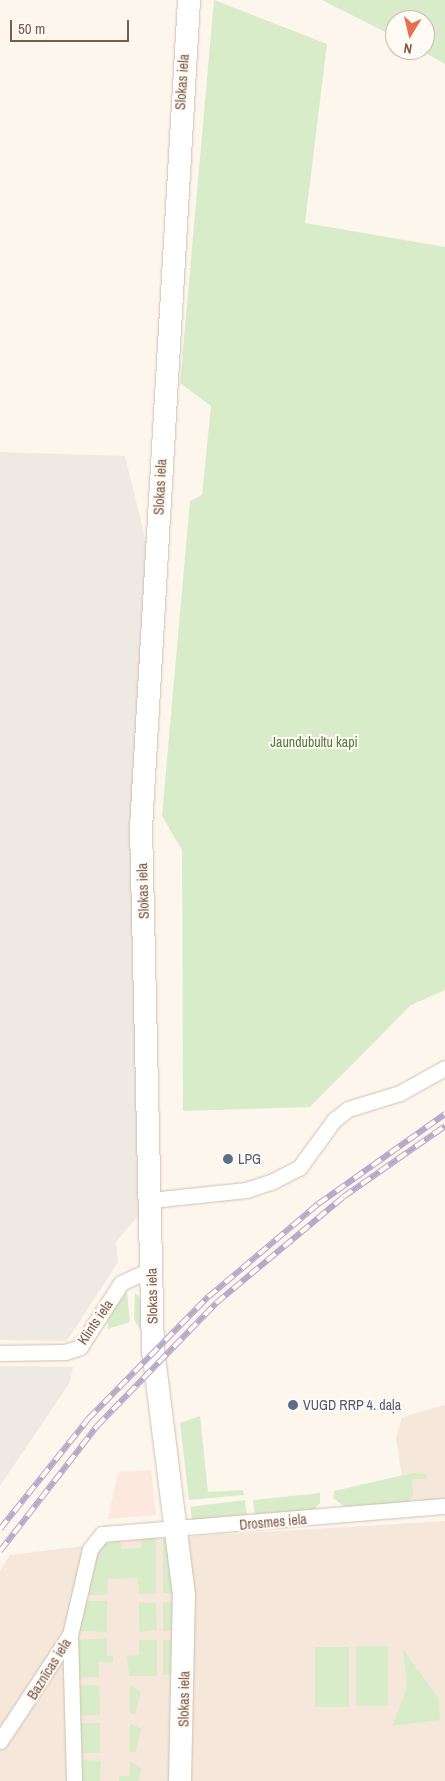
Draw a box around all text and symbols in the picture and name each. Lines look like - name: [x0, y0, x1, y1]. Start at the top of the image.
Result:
- scale bar: [12, 10, 131, 42]
- north arrow: [385, 10, 435, 60]
- text: 50 m: [18, 18, 45, 39]
- text: N: [402, 39, 413, 58]
- street label: Slokas iela: [172, 53, 192, 111]
- street label: Slokas iela: [150, 459, 170, 515]
- park label: Jaundubultu kapi: [270, 734, 358, 750]
- street label: Slokas iela: [134, 863, 152, 919]
- place label: LPG: [238, 1151, 261, 1167]
- marker: LPG: [222, 1153, 234, 1165]
- street label: Slokas iela: [143, 1268, 161, 1324]
- street label: Klints iela: [74, 1296, 116, 1348]
- place label: VUGD RRP 4. daļa: [303, 1397, 401, 1413]
- marker: VUGD RRP 4. daļa: [287, 1399, 299, 1411]
- street label: Drosmes iela: [239, 1511, 307, 1533]
- street label: Baznīcas iela: [24, 1635, 74, 1703]
- street label: Slokas iela: [175, 1671, 193, 1727]

